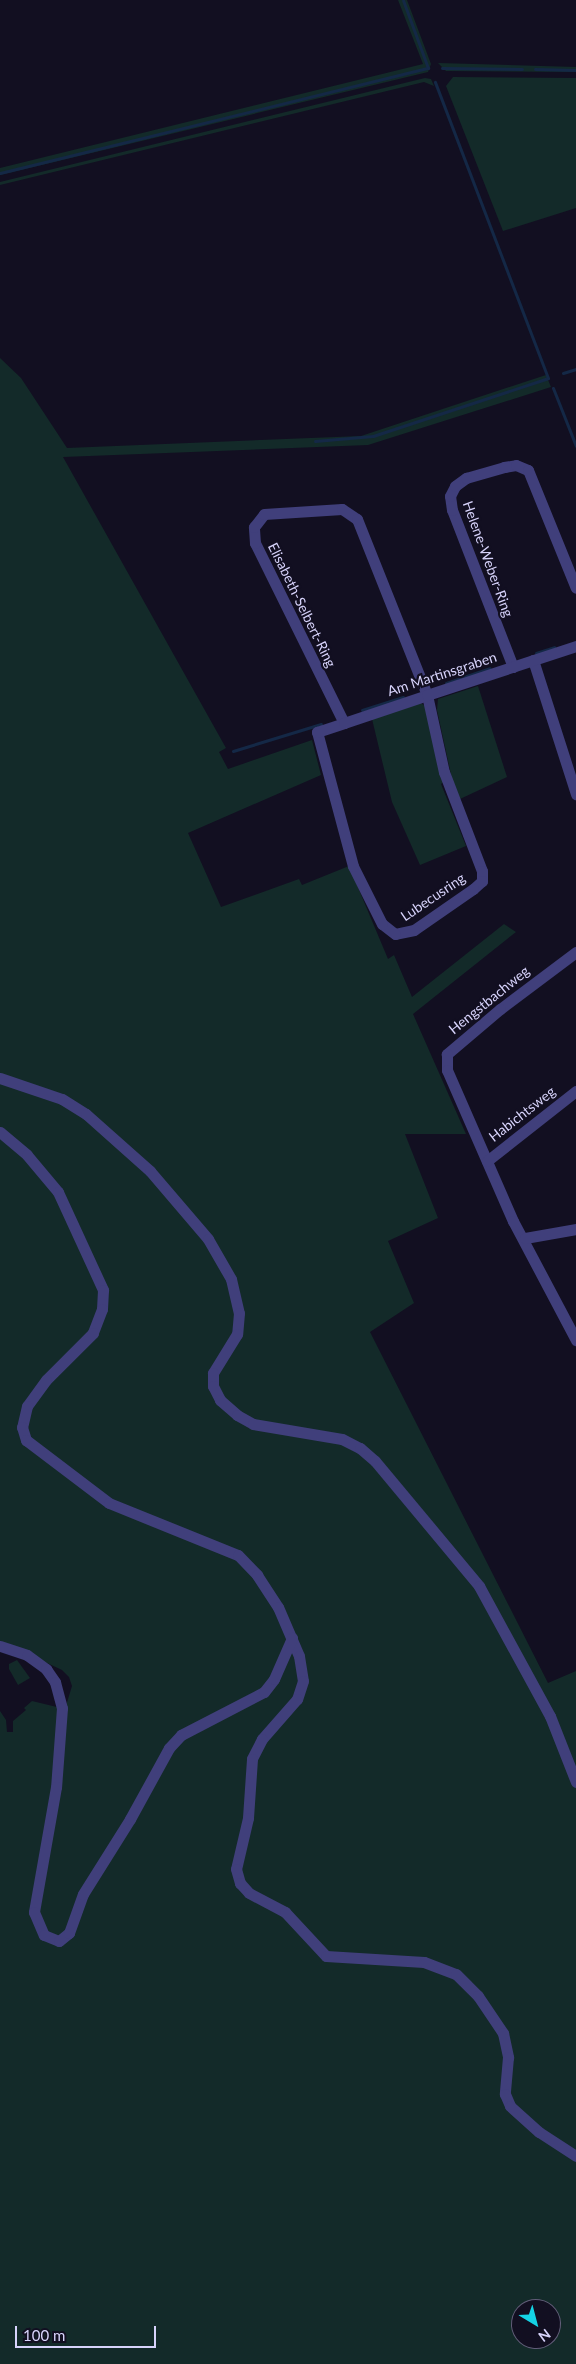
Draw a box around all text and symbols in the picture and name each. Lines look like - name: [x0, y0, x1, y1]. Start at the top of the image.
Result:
- street label: Helene-Weber-Ring: [459, 499, 517, 619]
- street label: Elisabeth-Selbert-Ring: [264, 540, 340, 670]
- street label: Am Martinsgraben: [385, 648, 499, 700]
- street label: Lubecusring: [398, 869, 468, 925]
- street label: Hengstbachweg: [445, 962, 533, 1038]
- street label: Habichtsweg: [485, 1083, 559, 1145]
- north arrow: [511, 2299, 561, 2349]
- scale bar: [18, 2316, 159, 2348]
- text: 100 m: [23, 2326, 65, 2344]
- text: N: [535, 2326, 554, 2346]

